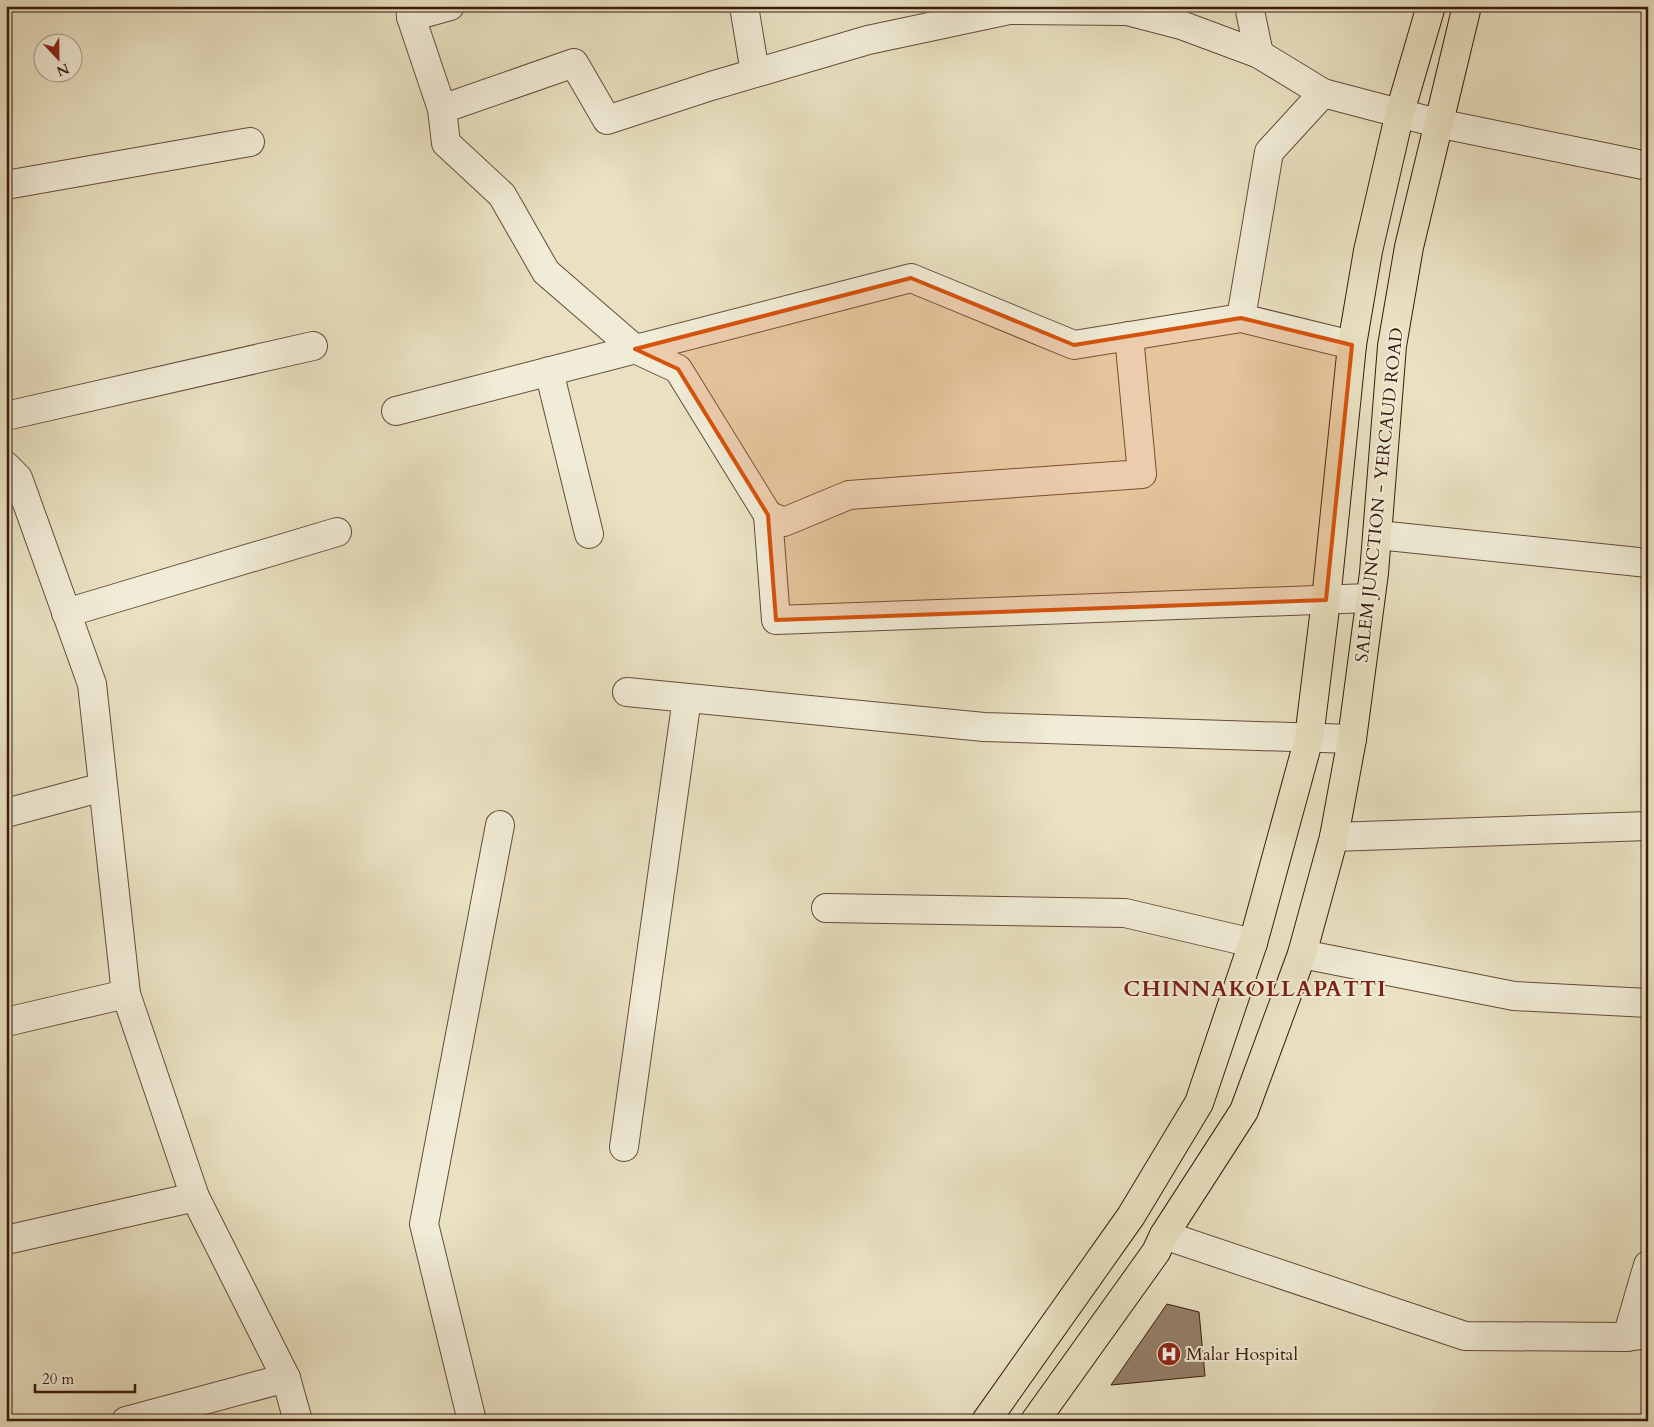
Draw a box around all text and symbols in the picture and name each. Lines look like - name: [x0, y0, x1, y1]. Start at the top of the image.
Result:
- north arrow: [32, 32, 82, 82]
- text: N: [53, 59, 72, 81]
- street label: SALEM JUNCTION - YERCAUD ROAD: [1349, 326, 1410, 664]
- district label: CHINNAKOLLAPATTI: [1123, 974, 1387, 1004]
- hospital icon: Malar Hospital: [1156, 1341, 1182, 1367]
- place label: Malar Hospital: [1186, 1342, 1298, 1367]
- scale bar: [35, 1362, 135, 1394]
- text: 20 m: [42, 1369, 74, 1389]

